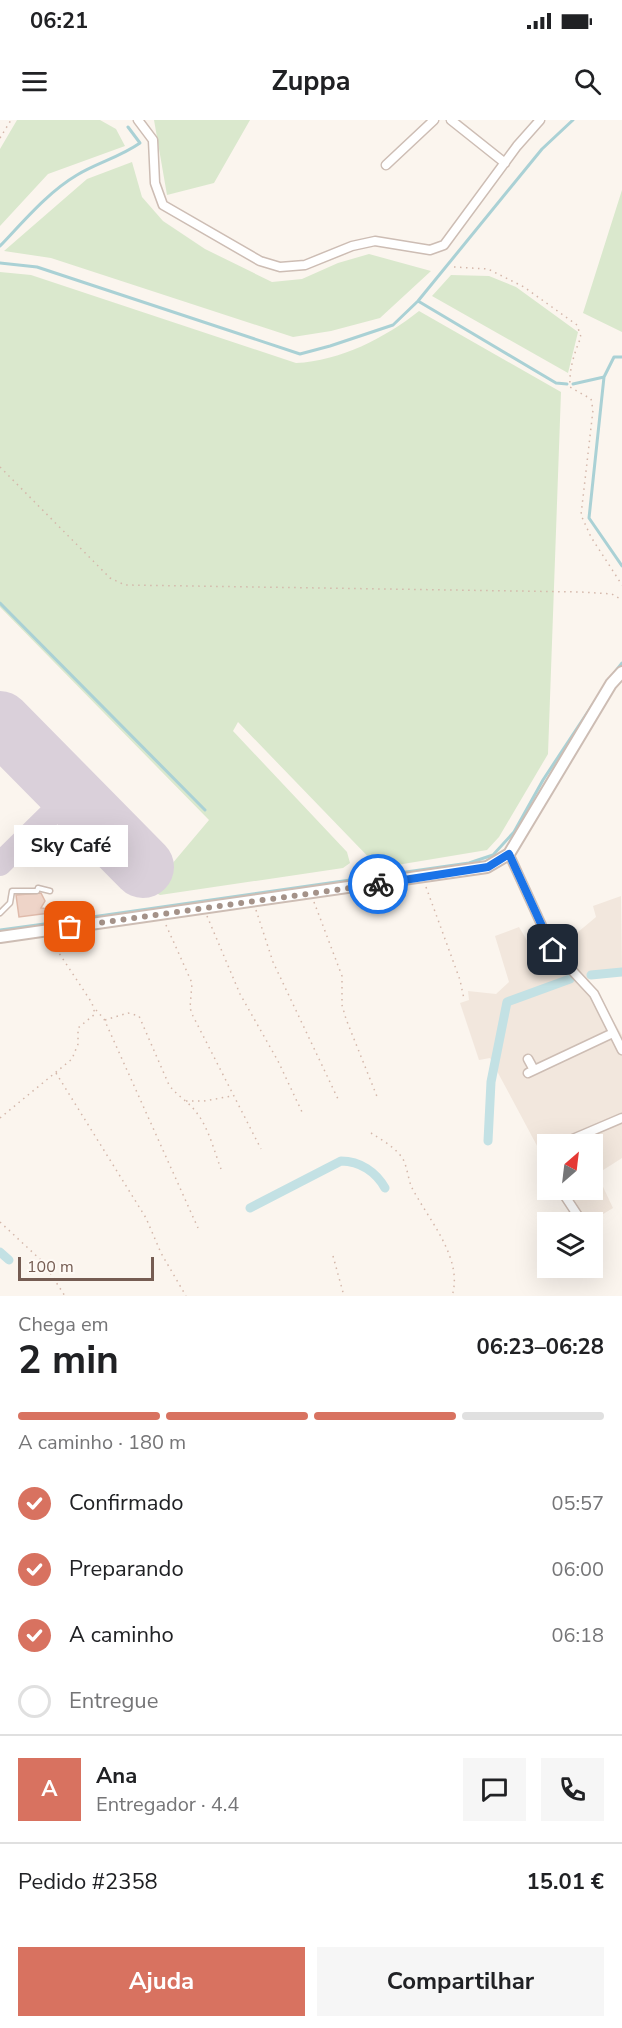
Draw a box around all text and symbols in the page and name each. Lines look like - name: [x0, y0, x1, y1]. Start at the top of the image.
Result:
- text: 06:21: [30, 6, 88, 36]
- text: Zuppa: [272, 63, 350, 100]
- icon: menu: [18, 65, 51, 98]
- icon: search: [571, 65, 604, 98]
- callout: Sky Café: [13, 825, 127, 867]
- text: Sky Café: [31, 832, 111, 859]
- courier: [348, 854, 408, 914]
- icon: bike: [362, 868, 395, 901]
- pin: [44, 901, 95, 952]
- icon: bag: [53, 910, 86, 943]
- pin: [527, 924, 578, 975]
- icon: home: [536, 933, 569, 966]
- north arrow: [537, 1134, 603, 1200]
- map controls: [537, 1134, 603, 1278]
- button: layers: [537, 1212, 603, 1278]
- scale bar: [18, 1254, 154, 1282]
- text: 100 m: [27, 1256, 74, 1278]
- text: Chega em: [18, 1311, 109, 1338]
- text: 06:23–06:28: [476, 1332, 604, 1362]
- text: 2 min: [18, 1334, 119, 1387]
- text: A caminho · 180 m: [18, 1429, 186, 1456]
- icon: check: [18, 1487, 51, 1520]
- text: Confirmado: [69, 1488, 184, 1518]
- text: 05:57: [551, 1490, 604, 1517]
- icon: check: [18, 1553, 51, 1586]
- text: Preparando: [69, 1554, 184, 1584]
- text: 06:00: [551, 1556, 604, 1583]
- icon: check: [18, 1619, 51, 1652]
- text: A caminho: [69, 1620, 174, 1650]
- text: 06:18: [551, 1622, 604, 1649]
- text: Entregue: [69, 1686, 158, 1716]
- button: chat: [463, 1758, 526, 1821]
- button: phone: [541, 1758, 604, 1821]
- text: Ana: [96, 1761, 137, 1791]
- text: A: [41, 1774, 58, 1804]
- text: Entregador · 4.4: [96, 1791, 239, 1818]
- text: Pedido #2358: [18, 1867, 158, 1897]
- text: 15.01 €: [527, 1867, 604, 1897]
- button: Ajuda: [18, 1947, 305, 2016]
- button: Compartilhar: [317, 1947, 604, 2016]

